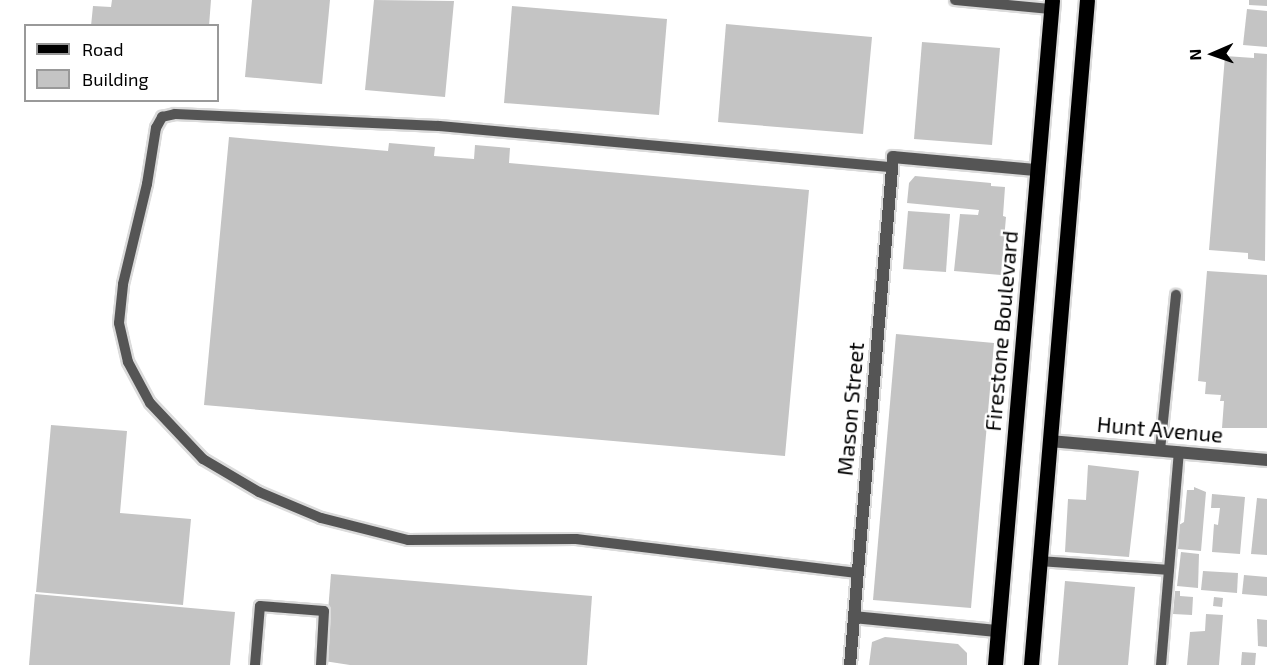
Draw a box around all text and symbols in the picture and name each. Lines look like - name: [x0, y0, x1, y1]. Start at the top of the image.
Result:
- legend: [24, 24, 219, 102]
- north arrow: [1183, 24, 1243, 84]
- text: Road: [82, 38, 123, 60]
- text: N: [1185, 49, 1204, 61]
- text: Building: [82, 68, 149, 90]
- street label: Firestone Boulevard: [979, 230, 1023, 432]
- street label: Mason Street: [831, 341, 869, 477]
- street label: Hunt Avenue: [1096, 410, 1224, 448]

